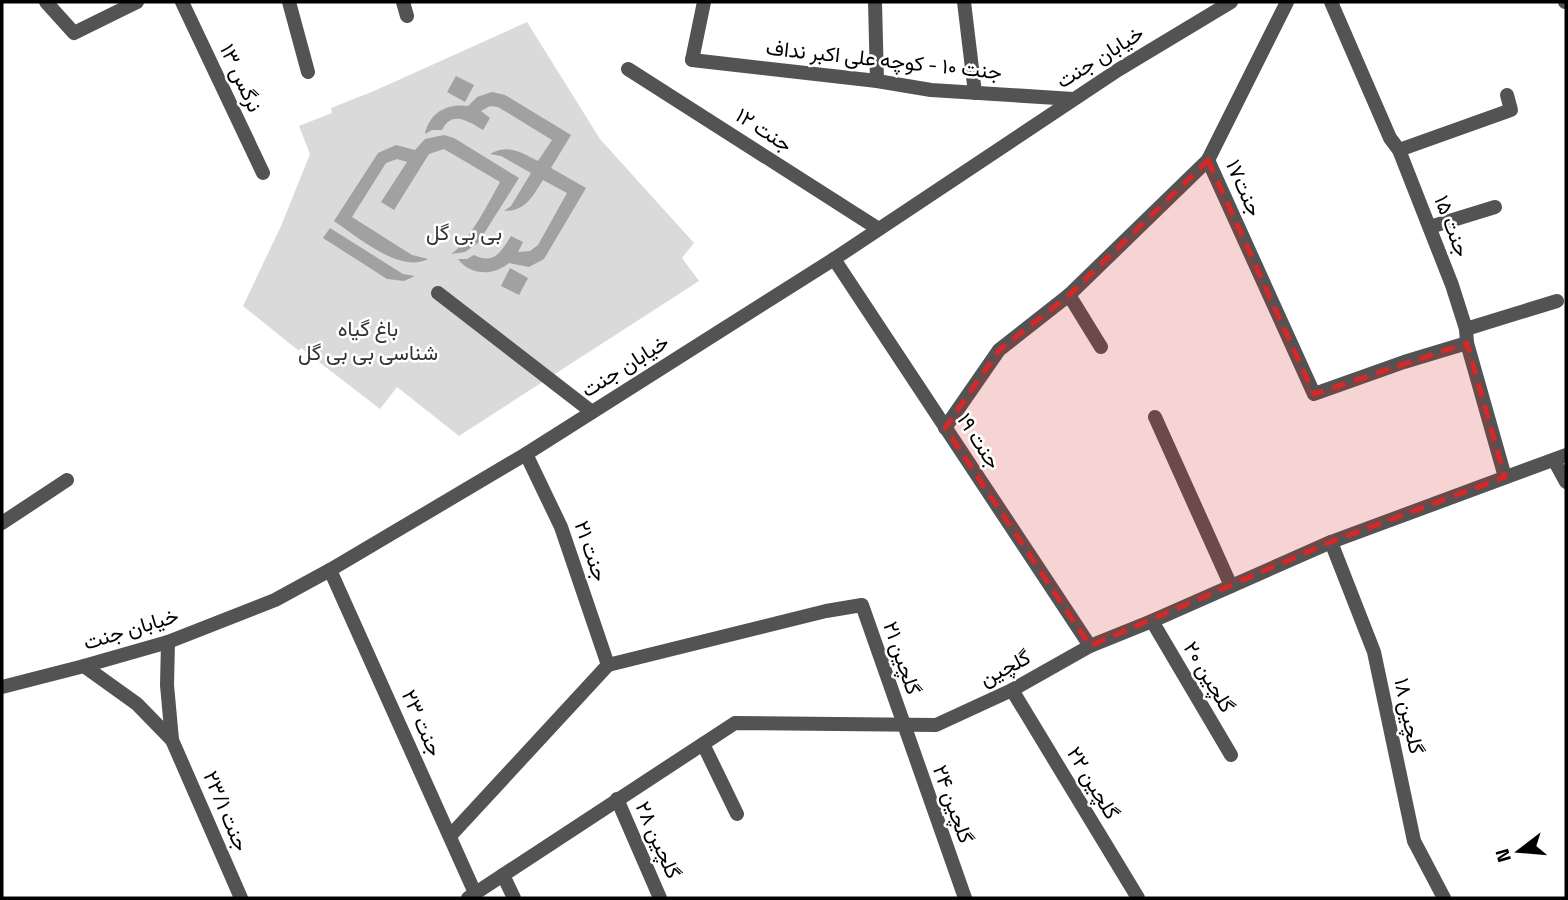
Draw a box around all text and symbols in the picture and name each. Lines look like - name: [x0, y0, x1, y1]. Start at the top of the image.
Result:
- street label: خیابان جنت: [1049, 17, 1150, 96]
- street label: جنت ۱۰ - کوچه علی اکبر نداف: [764, 31, 1004, 87]
- street label: نرگس ۱۳: [212, 38, 272, 117]
- street label: جنت ۱۲: [730, 99, 799, 160]
- street label: جنت۱۷: [1218, 154, 1272, 221]
- street label: جنت ۱۵: [1427, 190, 1479, 261]
- park label: بی بی گل: [426, 216, 502, 248]
- park label: باغ گیاه شناسی بی بی گل: [298, 312, 438, 368]
- street label: خیابان جنت: [574, 326, 675, 405]
- street label: جنت ۱۹: [950, 406, 1010, 475]
- street label: جنت ۲۱: [567, 516, 617, 585]
- street label: خیابان جنت: [79, 598, 182, 658]
- street label: گلچین ۲۱: [876, 617, 930, 699]
- street label: گلچین ۲۰: [1176, 635, 1244, 718]
- street label: گلچین: [973, 641, 1036, 694]
- street label: گلچین ۱۸: [1386, 675, 1434, 757]
- street label: جنت ۲۳: [394, 684, 452, 761]
- street label: گلچین ۲۲: [1059, 740, 1128, 825]
- street label: گلچین ۲۴: [925, 760, 983, 847]
- street label: جنت ۲۳/۱: [196, 765, 258, 856]
- street label: گلچین ۲۸: [628, 796, 690, 883]
- north arrow: [1484, 816, 1554, 886]
- text: N: [1486, 845, 1518, 866]

